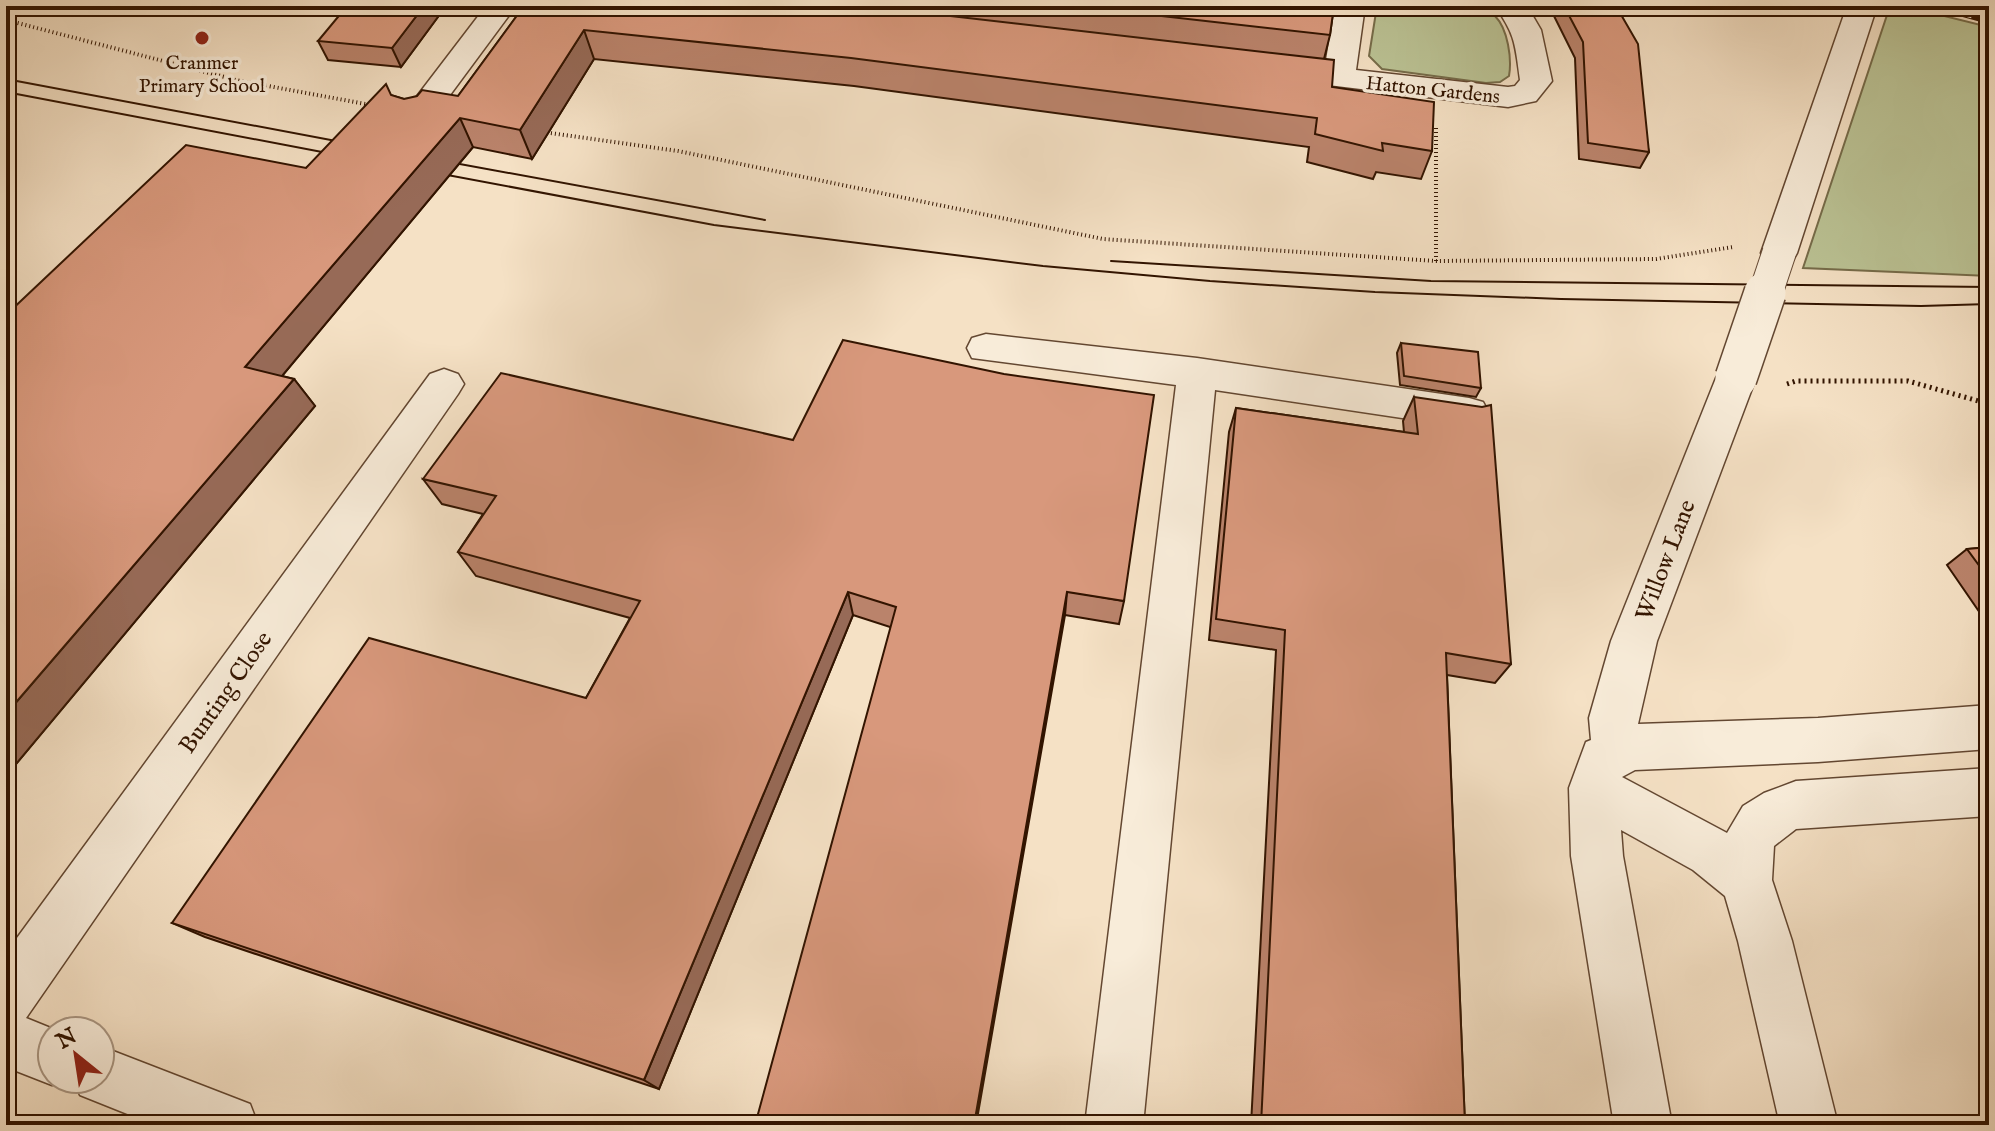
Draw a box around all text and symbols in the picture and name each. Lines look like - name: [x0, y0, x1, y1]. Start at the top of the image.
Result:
- marker: Cranmer Primary School: [193, 29, 211, 47]
- place label: Cranmer Primary School: [139, 51, 266, 99]
- street label: Hatton Gardens: [1365, 71, 1501, 110]
- street label: Willow Lane: [1629, 496, 1704, 625]
- street label: Bunting Close: [173, 626, 280, 760]
- north arrow: [36, 1015, 116, 1095]
- text: N: [51, 1023, 82, 1057]

